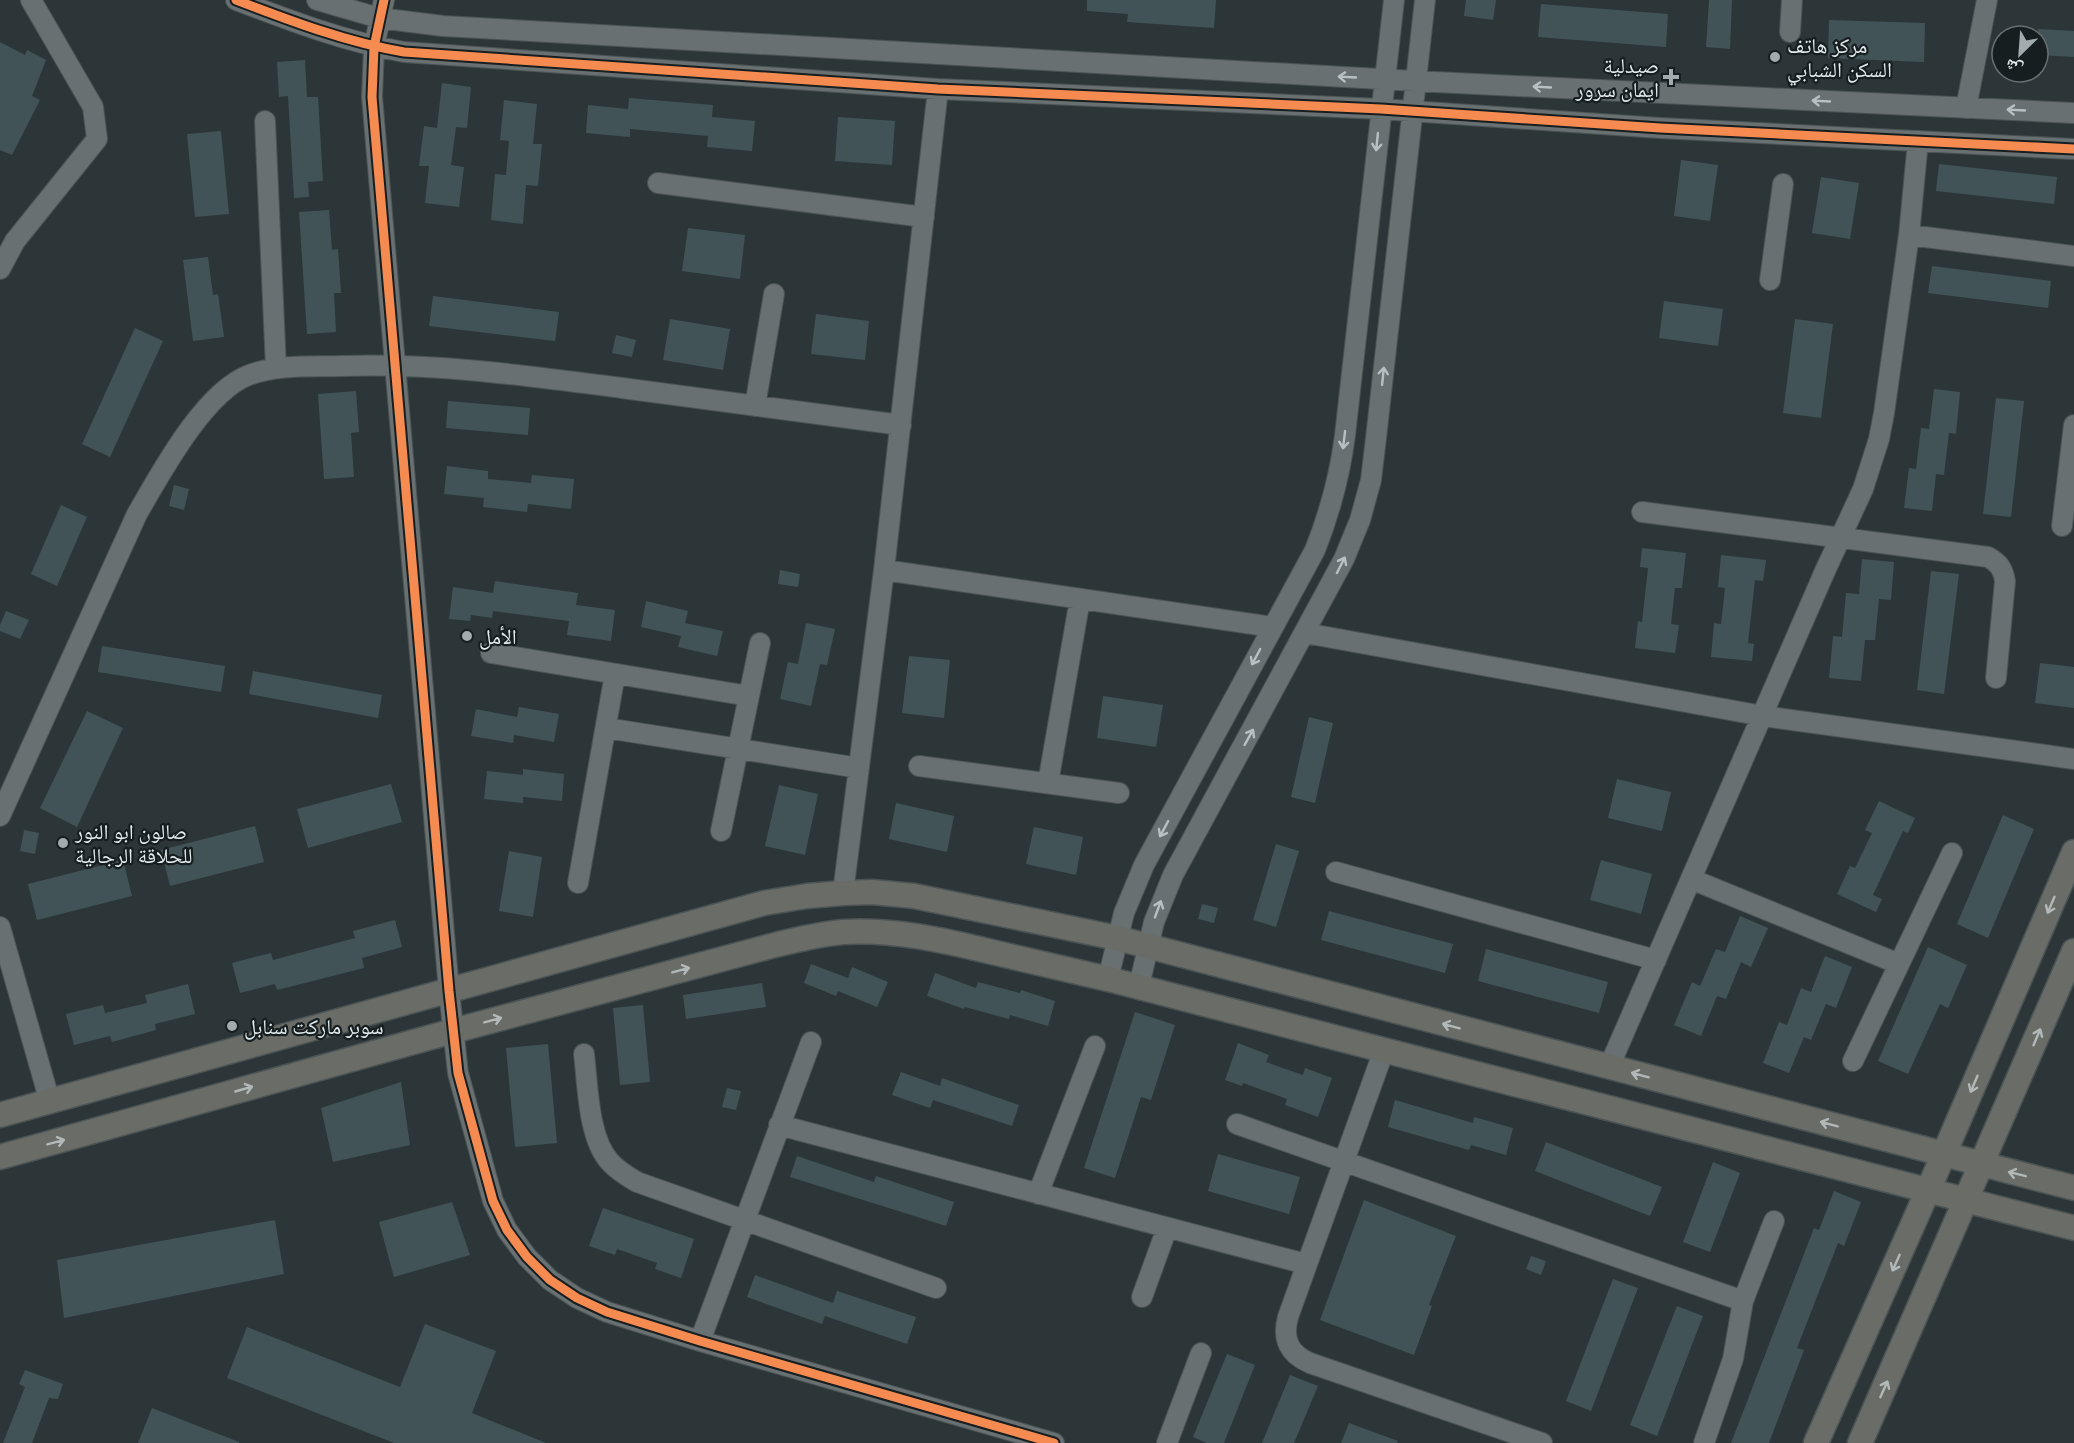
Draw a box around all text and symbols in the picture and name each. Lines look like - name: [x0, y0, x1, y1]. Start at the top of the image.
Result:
- north arrow: [1990, 24, 2050, 84]
- place label: مركز هاتف السكن الشبابي: [1787, 33, 1892, 86]
- marker: مركز هاتف السكن الشبابي: [1768, 50, 1782, 64]
- place label: صيدلية ايمان سرور: [1575, 53, 1659, 102]
- text: ش: [2002, 55, 2026, 79]
- marker: صيدلية ايمان سرور: [1664, 70, 1678, 84]
- one-way arrow: [1338, 71, 1358, 82]
- one-way arrow: [1533, 82, 1553, 93]
- one-way arrow: [1811, 95, 1831, 106]
- one-way arrow: [2006, 105, 2026, 116]
- one-way arrow: [1371, 131, 1382, 151]
- one-way arrow: [1378, 366, 1389, 386]
- one-way arrow: [1338, 429, 1349, 449]
- one-way arrow: [1336, 556, 1347, 574]
- place label: الأمل: [479, 624, 517, 650]
- marker: الأمل: [460, 629, 474, 643]
- one-way arrow: [1250, 648, 1261, 666]
- one-way arrow: [1244, 728, 1255, 746]
- place label: صالون ابو النور للحلاقة الرجالية: [74, 819, 193, 868]
- one-way arrow: [1158, 820, 1170, 837]
- marker: صالون ابو النور للحلاقة الرجالية: [56, 836, 70, 850]
- one-way arrow: [2045, 896, 2056, 914]
- one-way arrow: [1154, 900, 1165, 919]
- one-way arrow: [671, 964, 690, 975]
- place label: سوبر ماركت سنابل: [244, 1014, 384, 1040]
- one-way arrow: [483, 1014, 502, 1026]
- marker: سوبر ماركت سنابل: [225, 1019, 239, 1033]
- one-way arrow: [1442, 1019, 1461, 1031]
- one-way arrow: [2032, 1029, 2043, 1047]
- one-way arrow: [1631, 1069, 1650, 1080]
- one-way arrow: [1968, 1075, 1979, 1093]
- one-way arrow: [234, 1083, 253, 1095]
- one-way arrow: [1820, 1118, 1839, 1129]
- one-way arrow: [47, 1135, 66, 1147]
- one-way arrow: [2008, 1167, 2027, 1179]
- one-way arrow: [1890, 1253, 1901, 1272]
- one-way arrow: [1879, 1381, 1890, 1399]

